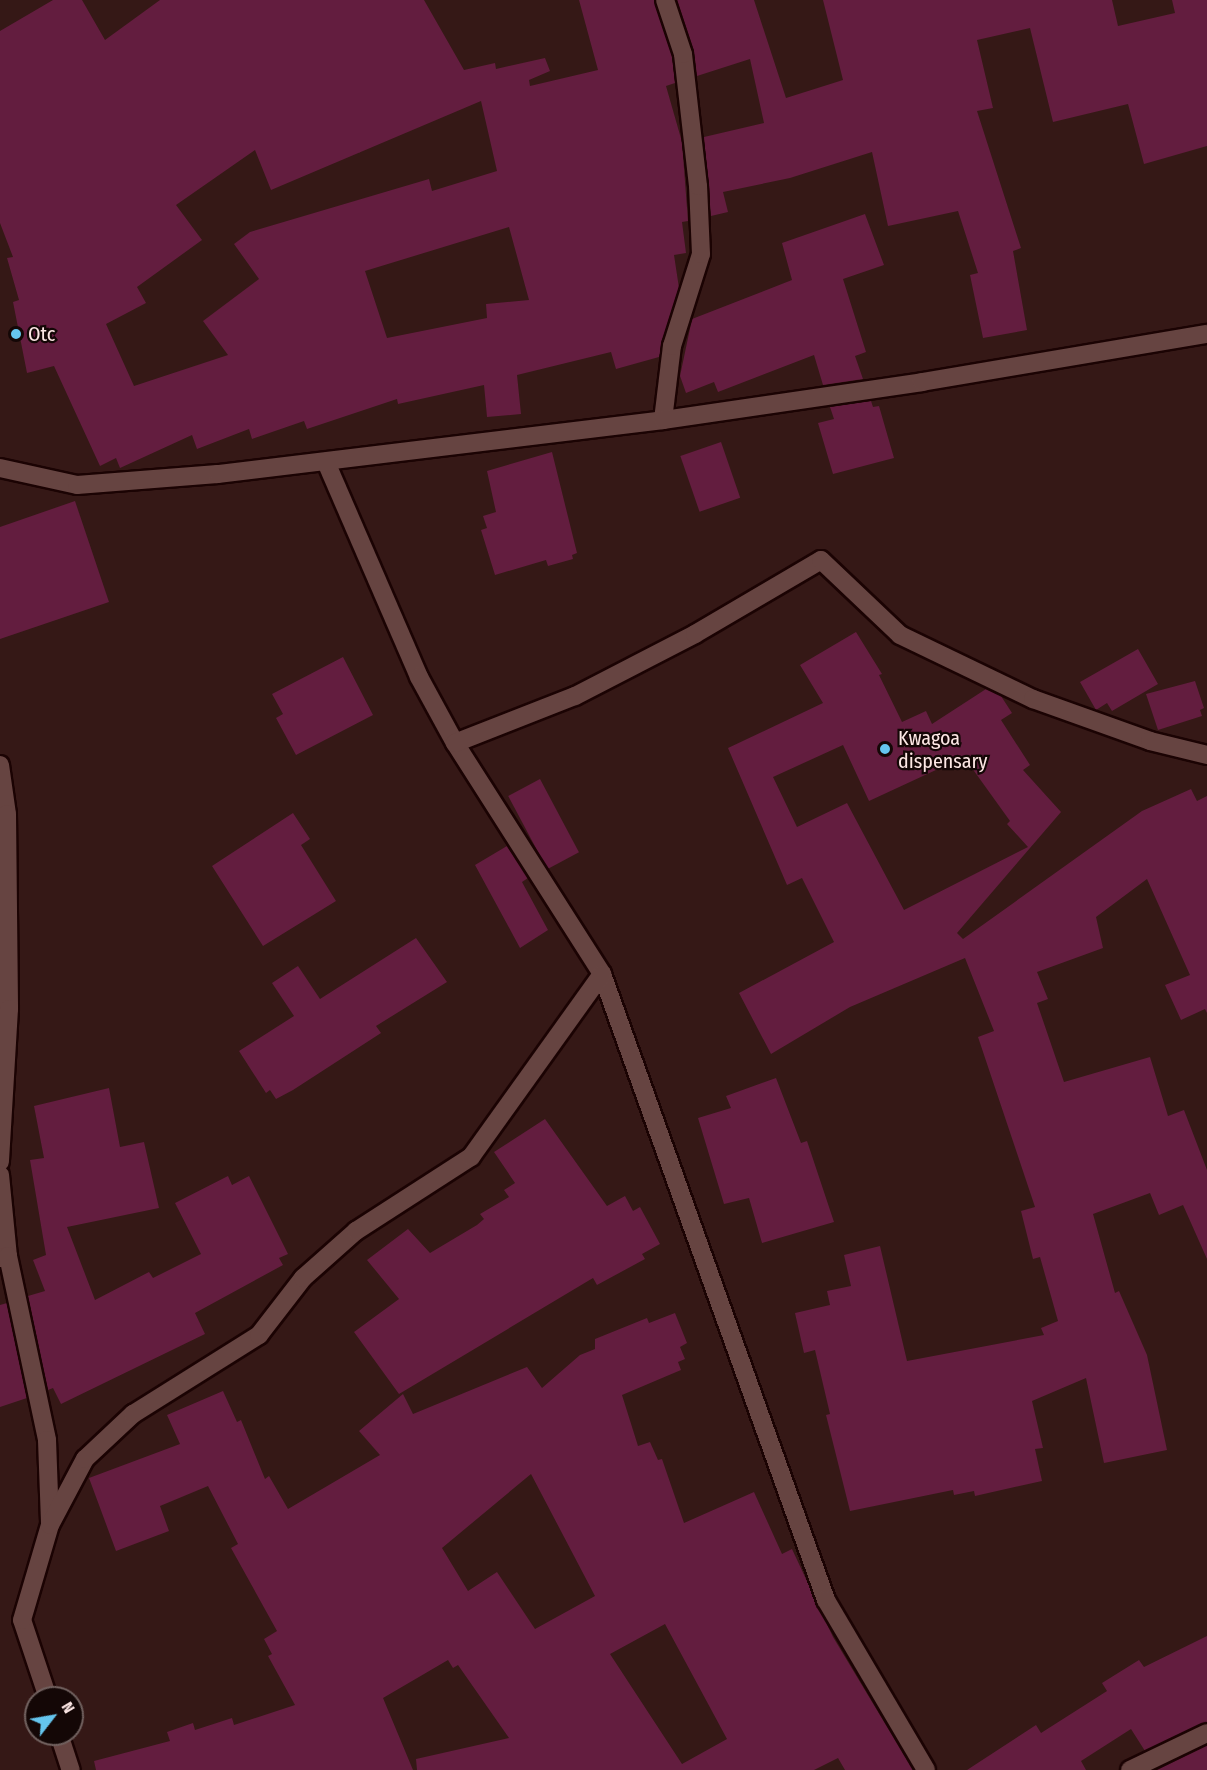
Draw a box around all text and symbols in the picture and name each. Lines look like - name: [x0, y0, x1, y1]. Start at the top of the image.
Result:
- place label: Otc: [28, 322, 55, 346]
- marker: Otc: [9, 327, 23, 341]
- place label: Kwagoa dispensary: [898, 726, 987, 773]
- marker: Kwagoa dispensary: [876, 740, 894, 758]
- north arrow: [24, 1686, 84, 1746]
- text: N: [58, 1698, 79, 1717]

